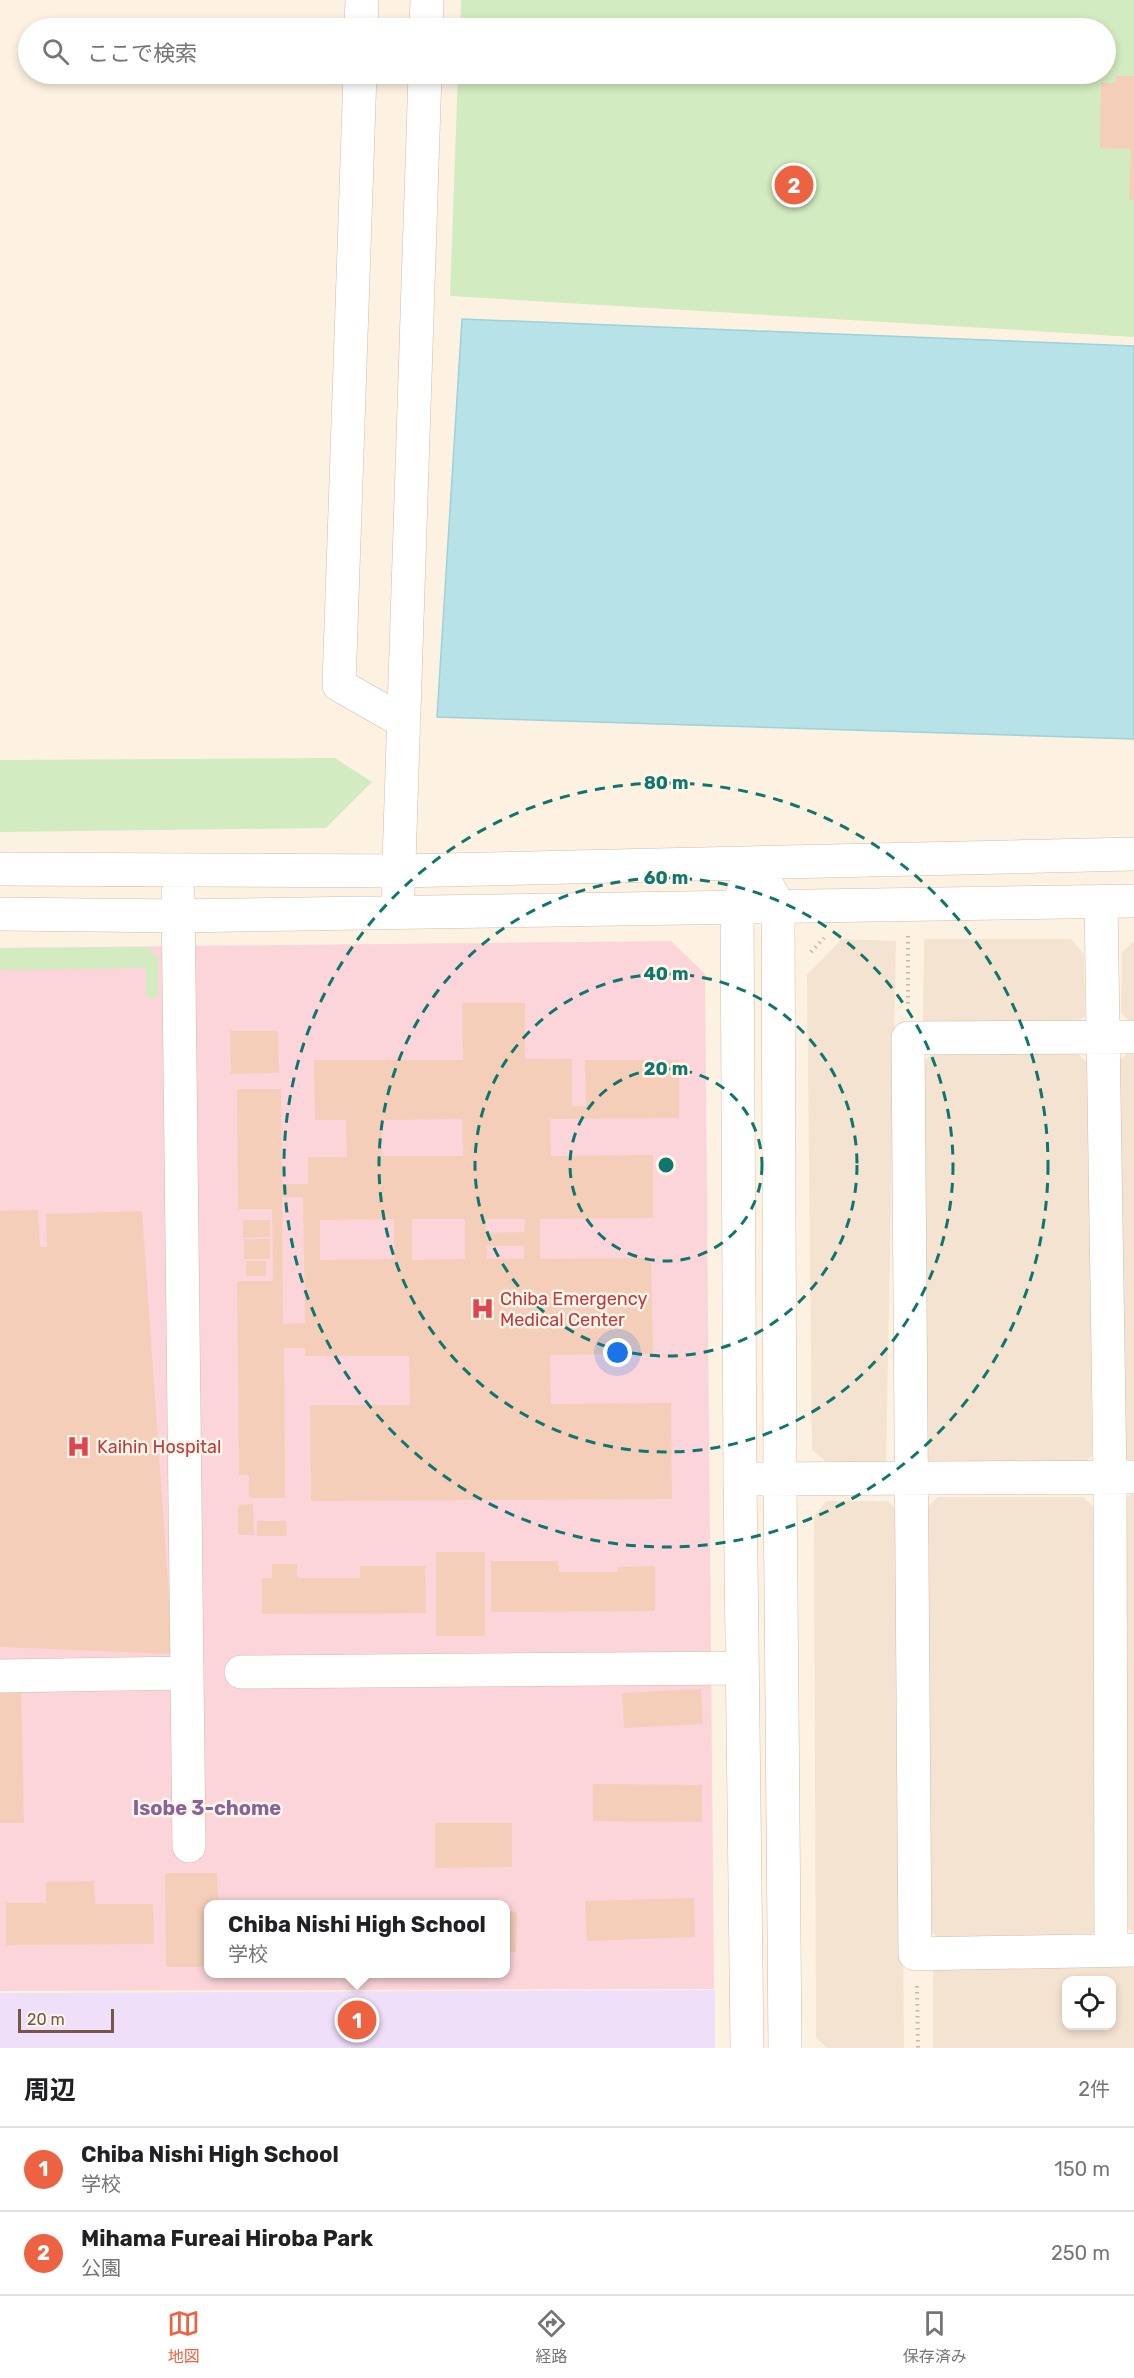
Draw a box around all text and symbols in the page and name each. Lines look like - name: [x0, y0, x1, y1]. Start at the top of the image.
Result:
- search box: [18, 18, 1116, 84]
- icon: search: [39, 35, 72, 68]
- text: ここで検索: [87, 40, 197, 67]
- pin: 2: [774, 162, 814, 207]
- text: 80 m: [644, 772, 688, 794]
- text: 60 m: [644, 867, 688, 889]
- text: 40 m: [644, 963, 688, 985]
- text: 20 m: [644, 1058, 688, 1080]
- centre of rings: [656, 1155, 676, 1175]
- place label: Chiba Emergency Medical Center: [500, 1288, 647, 1331]
- hospital icon: Chiba Emergency Medical Center: [469, 1296, 495, 1322]
- your location: [603, 1338, 632, 1367]
- hospital icon: Kaihin Hospital: [66, 1434, 92, 1460]
- place label: Kaihin Hospital: [97, 1436, 221, 1458]
- district label: Isobe 3-chome: [133, 1796, 281, 1820]
- popup: [204, 1900, 510, 1978]
- text: Chiba Nishi High School: [228, 1911, 486, 1938]
- text: 学校: [228, 1942, 268, 1966]
- map controls: [1062, 1976, 1116, 2030]
- button: locate: [1062, 1976, 1116, 2030]
- pin: 1: [338, 1998, 376, 2042]
- scale bar: [18, 2006, 114, 2034]
- text: 20 m: [27, 2010, 65, 2029]
- text: 周辺: [24, 2075, 76, 2106]
- text: 2件: [1078, 2077, 1110, 2101]
- text: Chiba Nishi High School: [81, 2141, 339, 2168]
- text: 1: [39, 2157, 48, 2181]
- text: 150 m: [1054, 2157, 1110, 2181]
- text: 学校: [81, 2172, 121, 2196]
- text: Mihama Fureai Hiroba Park: [81, 2225, 373, 2252]
- text: 2: [37, 2241, 50, 2265]
- text: 250 m: [1051, 2241, 1110, 2265]
- text: 公園: [81, 2256, 121, 2280]
- tab: 地図: [167, 2307, 200, 2367]
- tab: 経路: [535, 2307, 568, 2367]
- tab: 保存済み: [903, 2307, 967, 2367]

